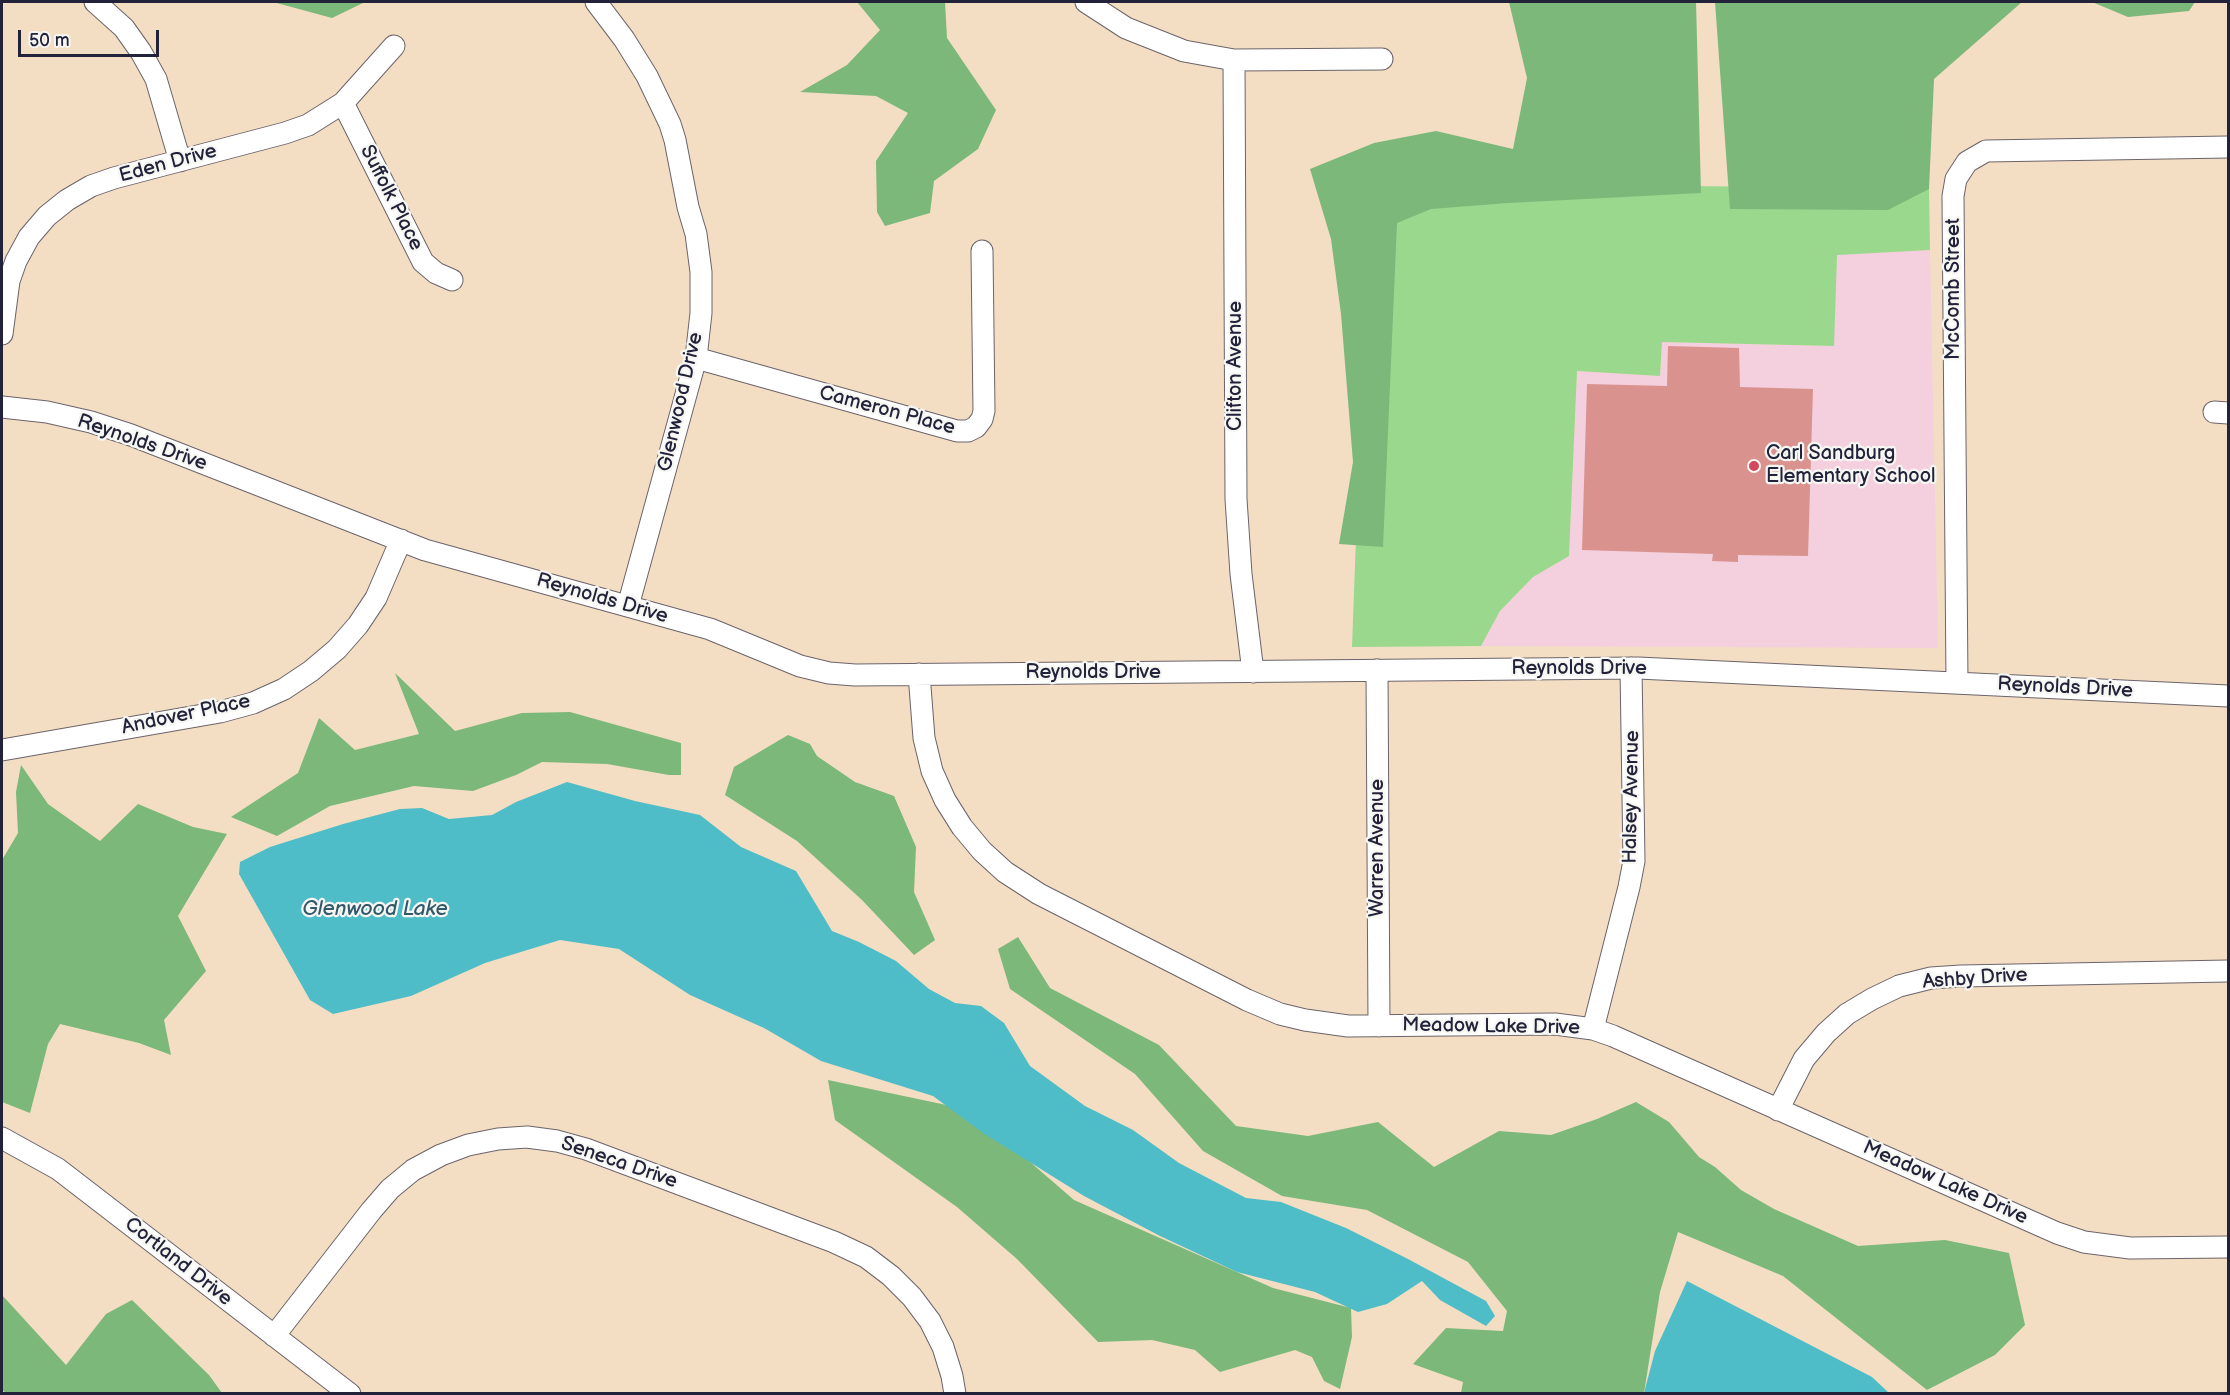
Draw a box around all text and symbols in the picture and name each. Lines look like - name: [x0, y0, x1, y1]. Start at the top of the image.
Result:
- scale bar: [21, 18, 162, 56]
- text: 50 m: [29, 30, 70, 51]
- street label: Eden Drive: [117, 139, 219, 189]
- street label: Suffolk Place: [354, 141, 428, 255]
- street label: McComb Street: [1942, 218, 1966, 360]
- street label: Clifton Avenue: [1224, 301, 1248, 431]
- street label: Glenwood Drive: [653, 330, 709, 474]
- street label: Cameron Place: [817, 381, 957, 441]
- street label: Reynolds Drive: [74, 410, 210, 476]
- place label: Carl Sandburg Elementary School: [1766, 442, 1936, 489]
- marker: Carl Sandburg Elementary School: [1747, 459, 1761, 473]
- street label: Reynolds Drive: [533, 569, 671, 629]
- street label: Reynolds Drive: [1511, 657, 1647, 681]
- street label: Reynolds Drive: [1025, 661, 1161, 685]
- street label: Reynolds Drive: [1997, 672, 2133, 704]
- street label: Andover Place: [120, 690, 252, 740]
- street label: Halsey Avenue: [1619, 730, 1645, 864]
- street label: Warren Avenue: [1366, 779, 1390, 917]
- water label: Glenwood Lake: [302, 897, 448, 923]
- street label: Ashby Drive: [1922, 963, 2028, 995]
- street label: Meadow Lake Drive: [1402, 1013, 1580, 1041]
- street label: Seneca Drive: [558, 1132, 680, 1194]
- street label: Meadow Lake Drive: [1859, 1136, 2031, 1230]
- street label: Cortland Drive: [119, 1213, 237, 1311]

